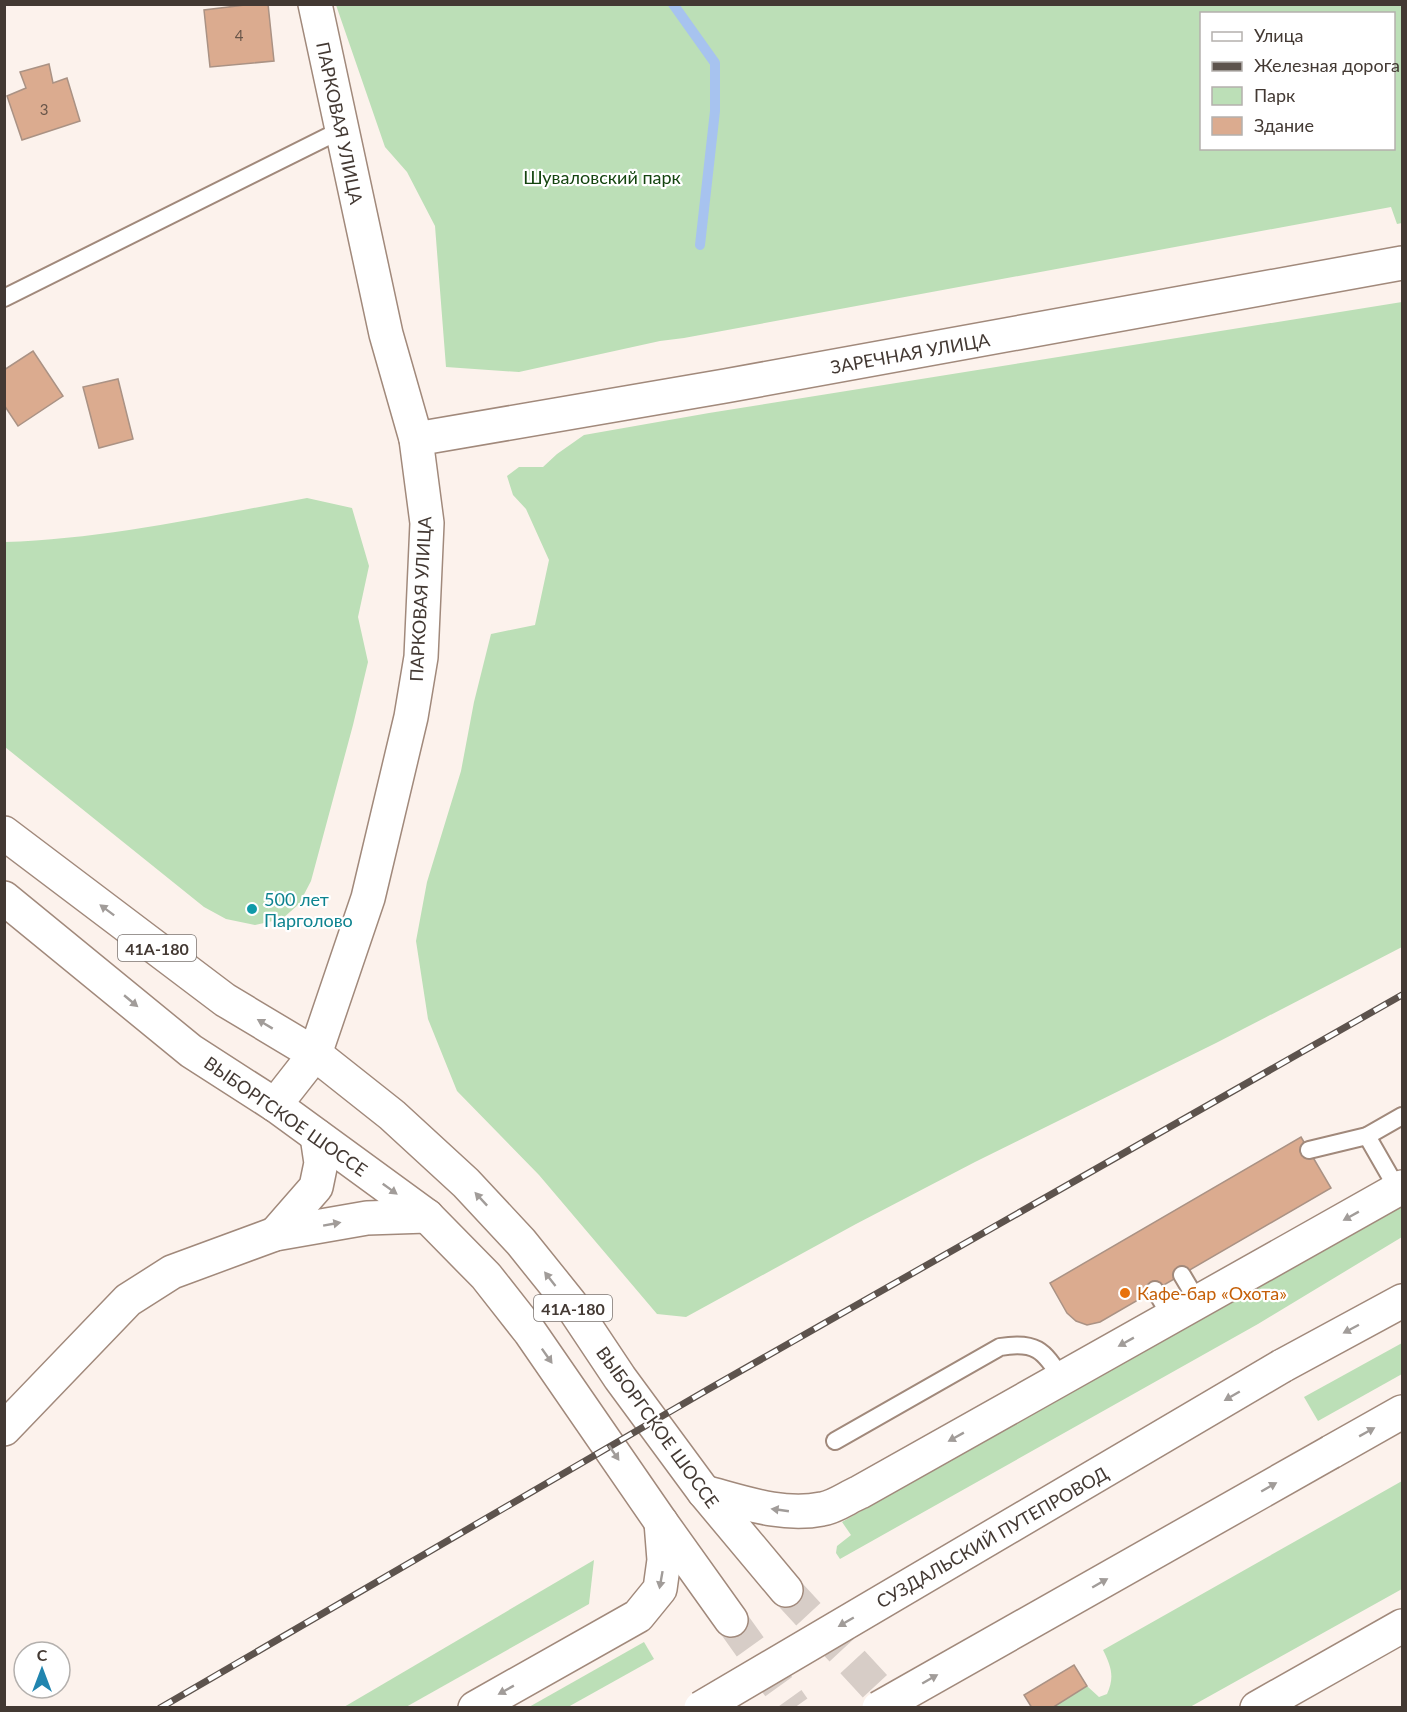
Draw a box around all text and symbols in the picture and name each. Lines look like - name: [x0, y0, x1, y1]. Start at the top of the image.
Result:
- legend: [1200, 12, 1395, 150]
- text: Улица: [1254, 24, 1304, 46]
- house number: 4: [235, 26, 244, 44]
- street label: ПАРКОВАЯ УЛИЦА: [312, 40, 368, 207]
- text: Железная дорога: [1254, 54, 1400, 76]
- text: Парк: [1254, 84, 1296, 106]
- house number: 3: [40, 100, 48, 118]
- text: Здание: [1254, 114, 1314, 136]
- park label: Шуваловский парк: [523, 166, 682, 188]
- street label: ЗАРЕЧНАЯ УЛИЦА: [829, 328, 992, 378]
- street label: ПАРКОВАЯ УЛИЦА: [405, 515, 435, 682]
- place label: 500 лет Парголово: [264, 888, 353, 931]
- marker: 500 лет Парголово: [245, 902, 259, 916]
- one-way arrow: [99, 905, 114, 917]
- road number: 41А-180: [118, 935, 196, 961]
- one-way arrow: [123, 994, 139, 1007]
- one-way arrow: [257, 1019, 273, 1030]
- street label: ВЫБОРГСКОЕ ШОССЕ: [200, 1051, 372, 1181]
- one-way arrow: [383, 1183, 398, 1195]
- one-way arrow: [475, 1192, 488, 1207]
- one-way arrow: [1343, 1210, 1360, 1220]
- one-way arrow: [323, 1220, 342, 1229]
- one-way arrow: [544, 1271, 557, 1287]
- place label: Кафе-бар «Охота»: [1137, 1282, 1287, 1304]
- marker: Кафе-бар «Охота»: [1118, 1286, 1132, 1300]
- road number: 41А-180: [534, 1295, 612, 1321]
- one-way arrow: [1342, 1324, 1359, 1334]
- one-way arrow: [1118, 1336, 1134, 1347]
- street label: ВЫБОРГСКОЕ ШОССЕ: [592, 1342, 724, 1512]
- one-way arrow: [541, 1348, 552, 1364]
- one-way arrow: [1223, 1391, 1240, 1401]
- one-way arrow: [1358, 1427, 1375, 1437]
- one-way arrow: [948, 1432, 965, 1442]
- one-way arrow: [608, 1445, 620, 1461]
- street label: СУЗДАЛЬСКИЙ ПУТЕПРОВОД: [872, 1462, 1112, 1612]
- one-way arrow: [1261, 1482, 1278, 1492]
- one-way arrow: [770, 1506, 789, 1515]
- one-way arrow: [656, 1571, 665, 1590]
- one-way arrow: [1092, 1577, 1108, 1588]
- one-way arrow: [838, 1617, 855, 1627]
- north arrow: [12, 1640, 72, 1700]
- text: С: [37, 1645, 48, 1664]
- one-way arrow: [922, 1674, 939, 1684]
- one-way arrow: [497, 1685, 514, 1695]

